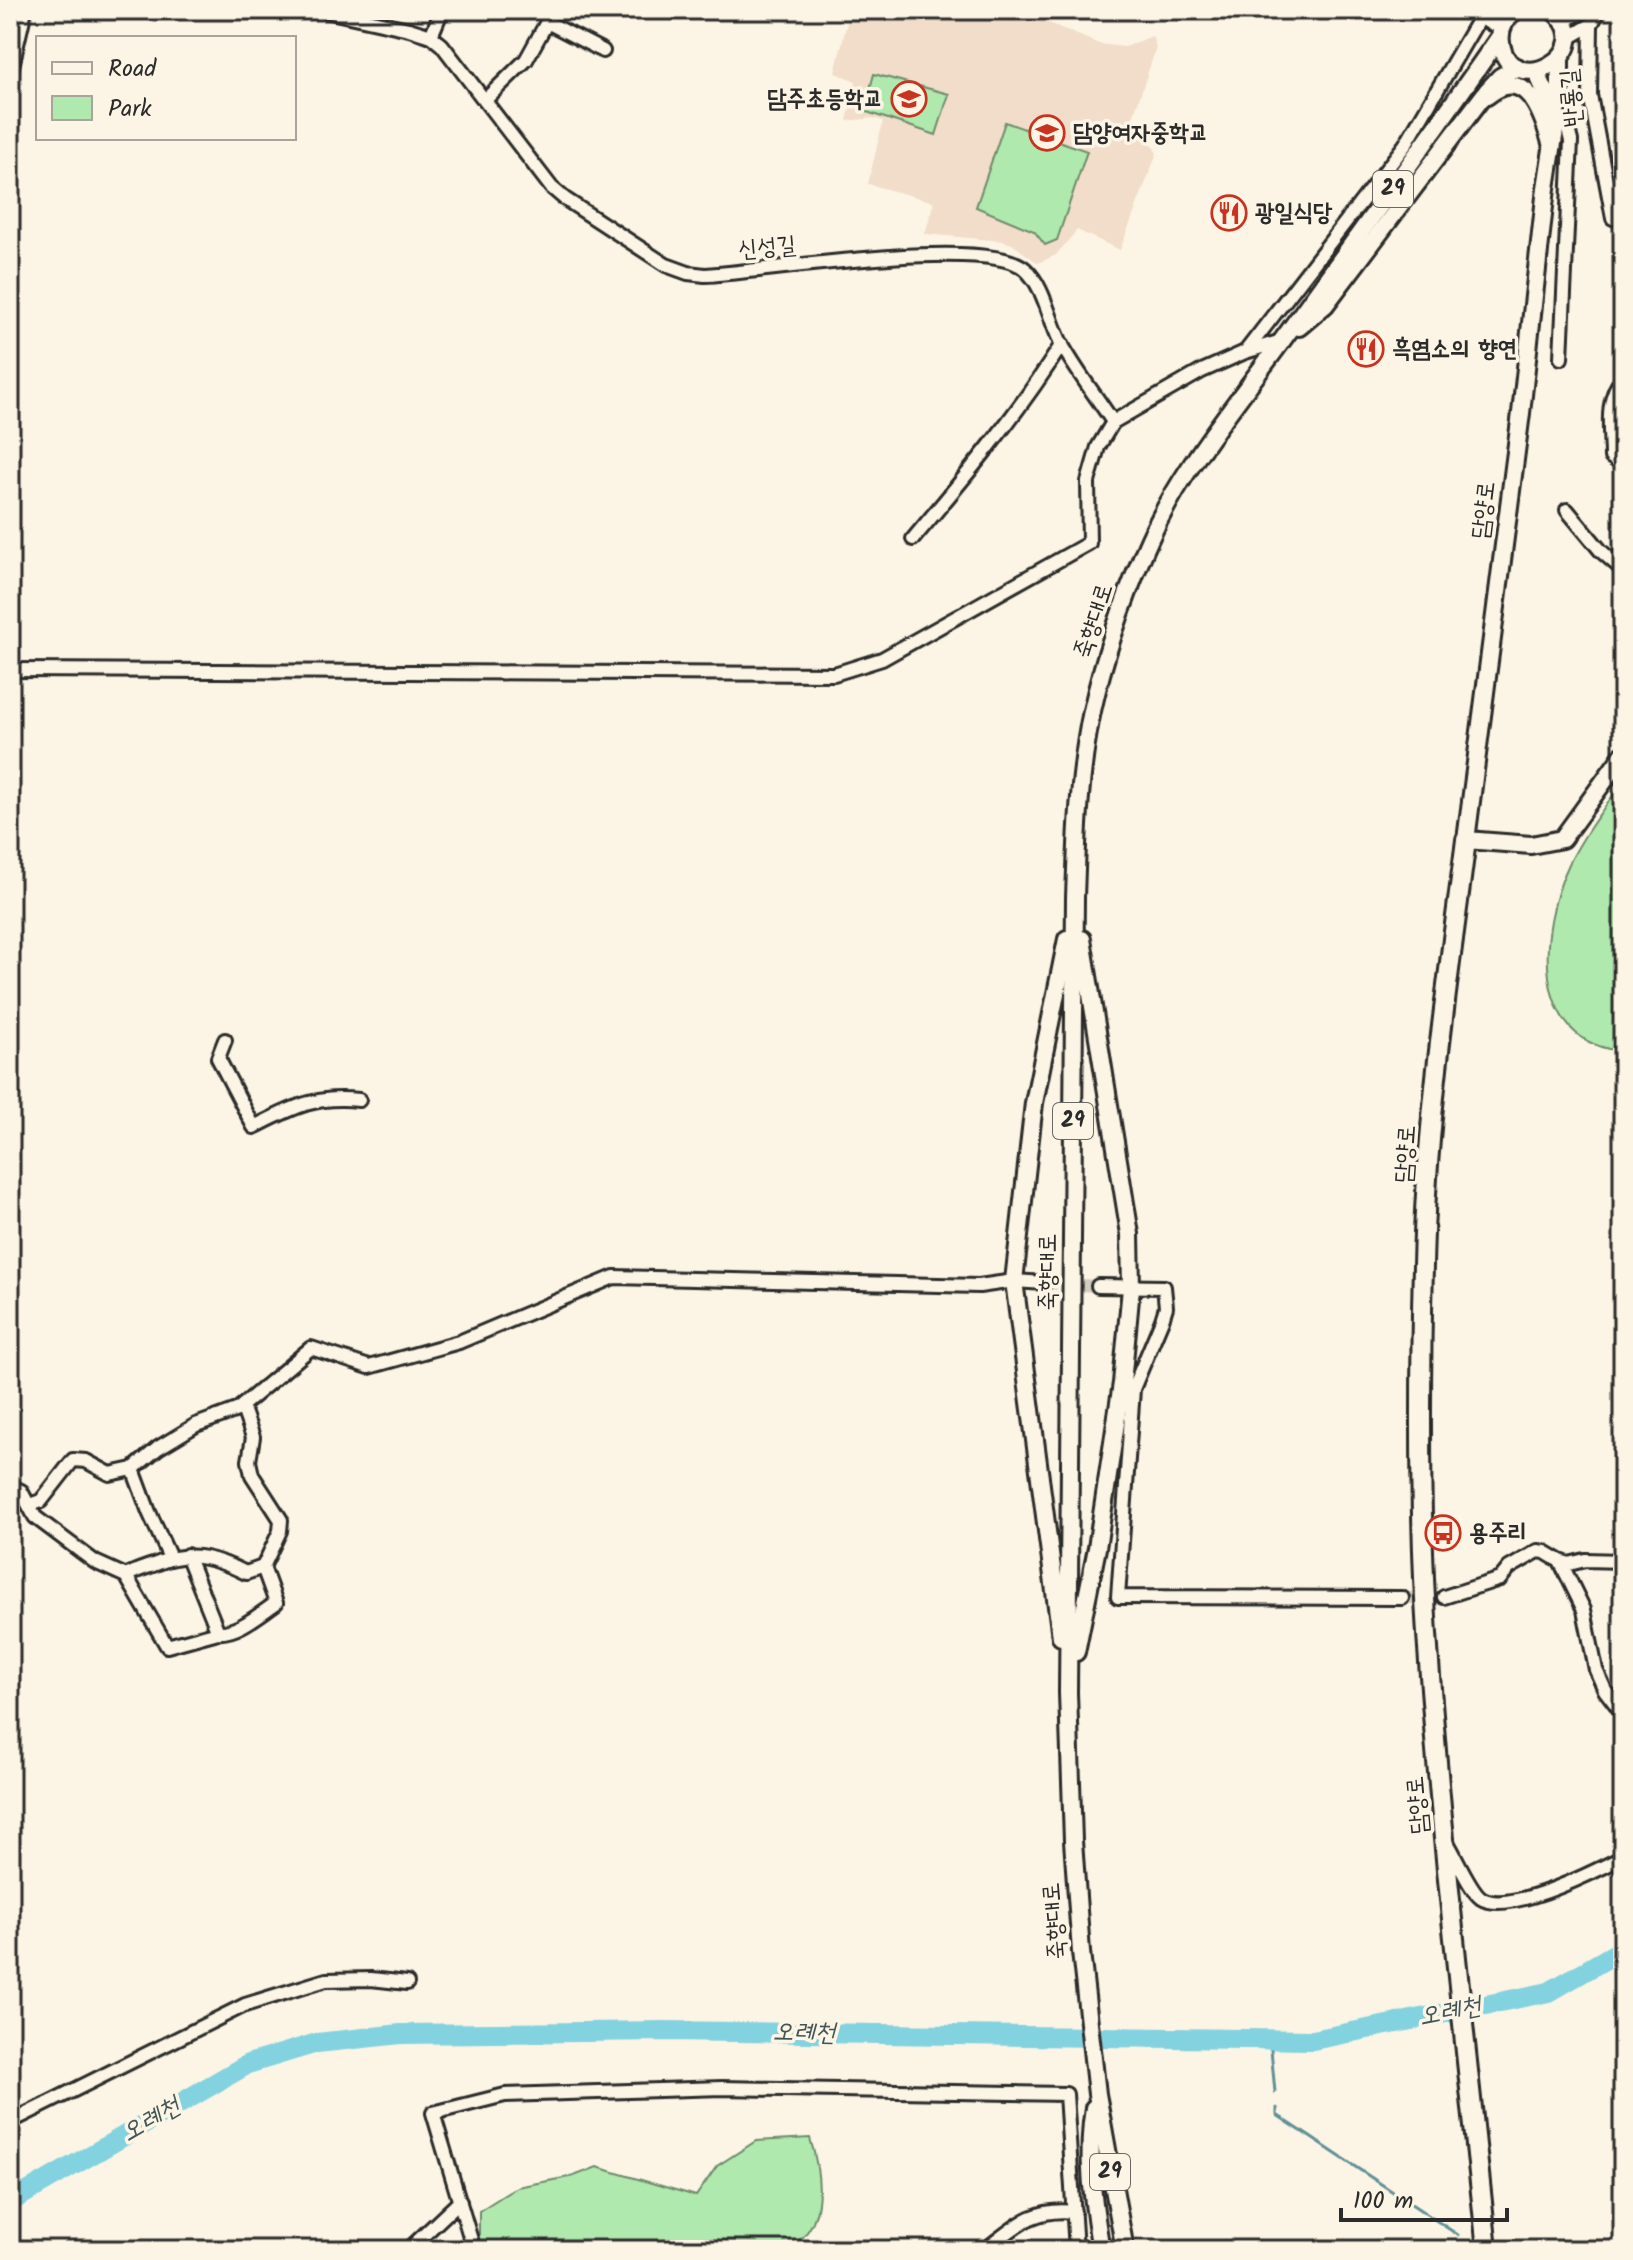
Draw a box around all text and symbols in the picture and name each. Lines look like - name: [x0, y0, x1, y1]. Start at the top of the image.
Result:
- legend: [36, 36, 296, 140]
- text: Road: [108, 50, 157, 89]
- street label: 반룡길: [1550, 67, 1594, 129]
- place label: 담주초등학교: [767, 80, 883, 119]
- school or university icon: 담주초등학교: [890, 80, 928, 118]
- text: Park: [108, 90, 152, 129]
- school or university icon: 담양여자중학교: [1028, 114, 1066, 152]
- place label: 담양여자중학교: [1073, 114, 1208, 153]
- road number: 29: [1373, 171, 1413, 207]
- restaurant icon: 광일식당: [1210, 194, 1248, 232]
- place label: 광일식당: [1255, 194, 1333, 233]
- street label: 신성길: [736, 226, 798, 270]
- restaurant icon: 흑염소의 향연: [1347, 330, 1385, 368]
- place label: 흑염소의 향연: [1392, 330, 1517, 369]
- street label: 담양로: [1461, 479, 1507, 541]
- street label: 죽향대로: [1064, 578, 1124, 664]
- road number: 29: [1053, 1103, 1093, 1139]
- street label: 담양로: [1385, 1124, 1427, 1184]
- street label: 죽향대로: [1029, 1233, 1068, 1311]
- bus stop icon: 용주리: [1424, 1514, 1462, 1552]
- place label: 용주리: [1469, 1514, 1527, 1553]
- street label: 담양로: [1396, 1774, 1440, 1836]
- street label: 죽향대로: [1032, 1881, 1078, 1961]
- water label: 오례천: [1415, 1985, 1488, 2039]
- water label: 오례천: [772, 2011, 839, 2055]
- water label: 오례천: [113, 2085, 191, 2154]
- road number: 29: [1090, 2154, 1130, 2190]
- scale bar: [1341, 2172, 1507, 2222]
- text: 100 m: [1353, 2182, 1413, 2221]

